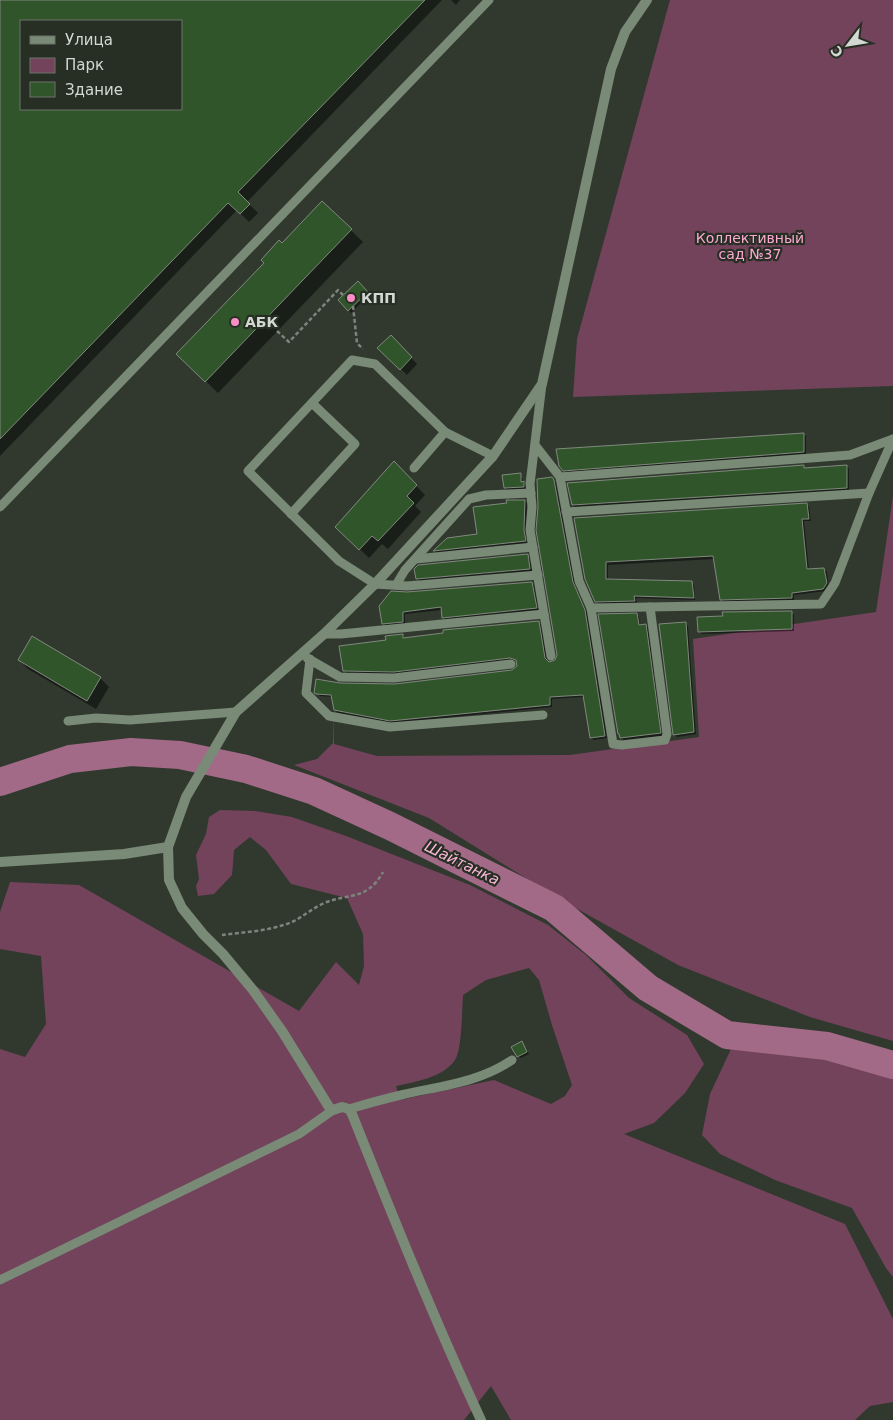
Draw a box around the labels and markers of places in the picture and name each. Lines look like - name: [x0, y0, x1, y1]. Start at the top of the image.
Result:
- place label: КПП: [361, 290, 396, 306]
- marker: КПП: [345, 292, 357, 304]
- place label: АБК: [245, 314, 279, 330]
- marker: АБК: [229, 316, 241, 328]

